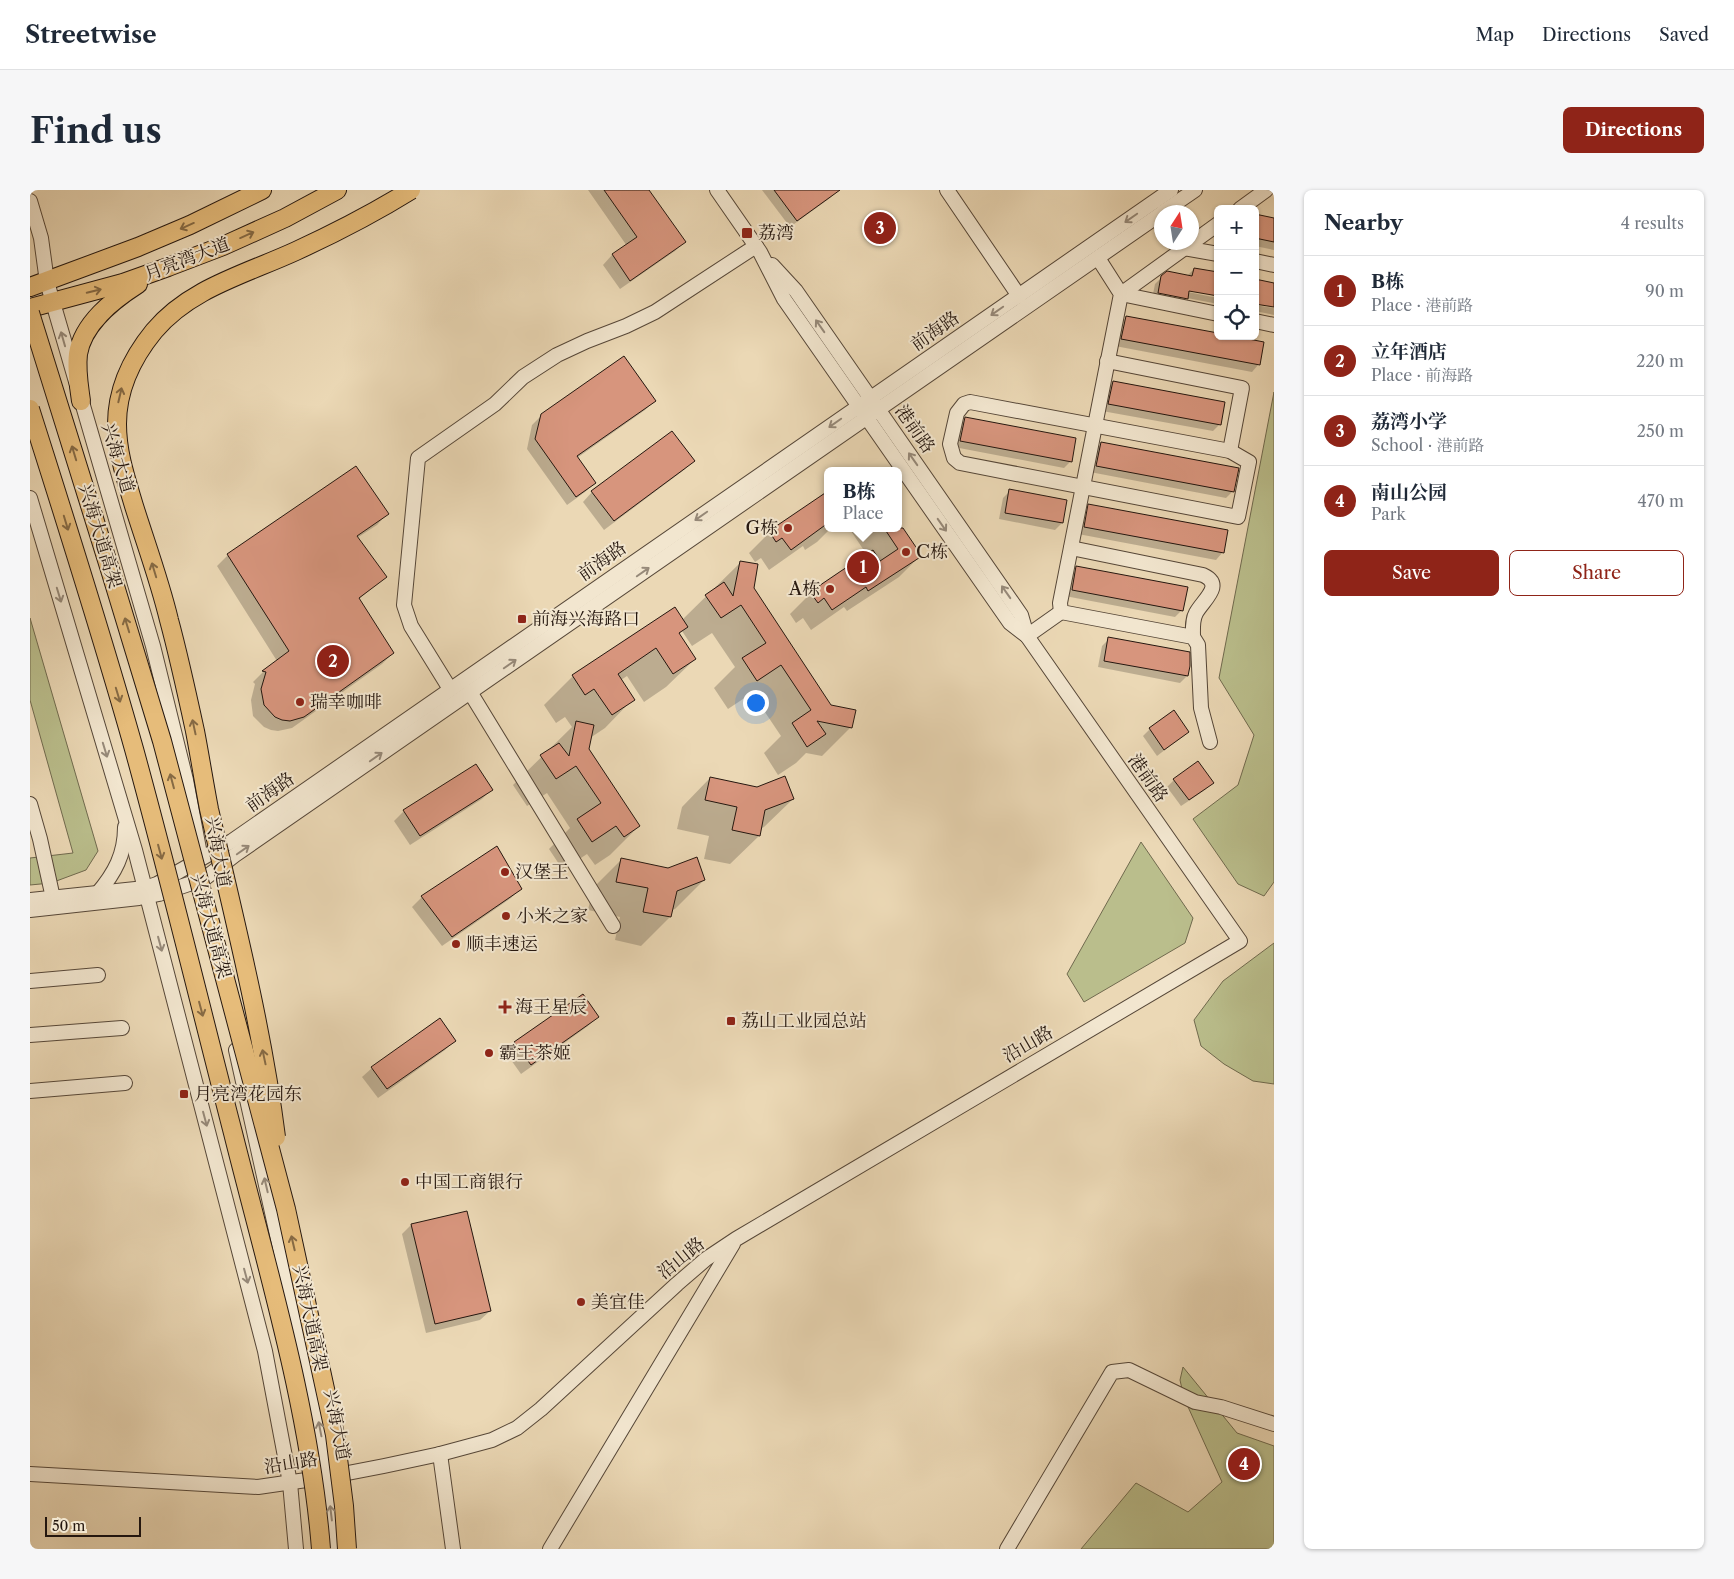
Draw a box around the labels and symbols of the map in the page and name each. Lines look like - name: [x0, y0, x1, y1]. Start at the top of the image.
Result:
- north arrow: [1154, 205, 1199, 250]
- pin: 3: [864, 209, 896, 247]
- one-way arrow: [1124, 213, 1138, 223]
- one-way arrow: [180, 222, 195, 232]
- place label: 荔湾: [758, 222, 794, 244]
- marker: 荔湾: [740, 226, 754, 240]
- one-way arrow: [239, 230, 254, 240]
- street label: 月亮湾大道: [141, 233, 233, 285]
- one-way arrow: [86, 286, 102, 295]
- one-way arrow: [990, 305, 1004, 316]
- street label: 前海路: [907, 307, 963, 355]
- one-way arrow: [815, 319, 825, 333]
- one-way arrow: [58, 332, 67, 348]
- one-way arrow: [116, 388, 125, 404]
- street label: 港前路: [891, 401, 939, 457]
- one-way arrow: [828, 418, 842, 428]
- street label: 兴海大道: [97, 420, 139, 496]
- one-way arrow: [69, 446, 78, 461]
- one-way arrow: [908, 452, 918, 466]
- street label: 兴海大道高架: [74, 481, 126, 591]
- one-way arrow: [694, 511, 708, 521]
- one-way arrow: [61, 514, 71, 530]
- place label: G栋: [746, 517, 778, 539]
- one-way arrow: [937, 518, 947, 532]
- marker: G栋: [782, 522, 794, 534]
- street label: 前海路: [574, 537, 630, 585]
- place label: C栋: [916, 541, 948, 563]
- marker: C栋: [900, 546, 912, 558]
- pin: 1: [847, 548, 879, 586]
- one-way arrow: [149, 562, 158, 578]
- one-way arrow: [636, 567, 650, 577]
- place label: A栋: [788, 578, 820, 600]
- marker: A栋: [824, 583, 836, 595]
- one-way arrow: [54, 586, 64, 602]
- one-way arrow: [1001, 586, 1011, 600]
- place label: 前海兴海路口: [532, 608, 640, 630]
- marker: 前海兴海路口: [516, 613, 528, 625]
- one-way arrow: [122, 617, 132, 633]
- pin: 2: [317, 642, 349, 680]
- one-way arrow: [502, 659, 516, 669]
- one-way arrow: [113, 686, 123, 702]
- your location: [743, 690, 769, 716]
- place label: 瑞幸咖啡: [310, 691, 382, 713]
- marker: 瑞幸咖啡: [294, 696, 306, 708]
- one-way arrow: [189, 720, 198, 736]
- one-way arrow: [101, 742, 111, 758]
- street label: 港前路: [1124, 750, 1172, 806]
- one-way arrow: [369, 752, 383, 762]
- street label: 前海路: [242, 768, 298, 816]
- one-way arrow: [167, 773, 176, 789]
- street label: 兴海大道: [201, 815, 235, 889]
- one-way arrow: [156, 843, 166, 859]
- one-way arrow: [235, 845, 249, 855]
- place label: 汉堡王: [515, 861, 569, 883]
- marker: 汉堡王: [499, 866, 511, 878]
- street label: 兴海大道高架: [186, 871, 236, 981]
- place label: 小米之家: [516, 905, 588, 927]
- marker: 小米之家: [500, 910, 512, 922]
- place label: 顺丰速运: [466, 933, 538, 955]
- one-way arrow: [156, 936, 165, 952]
- marker: 顺丰速运: [450, 938, 462, 950]
- place label: 海王星辰: [515, 996, 587, 1018]
- one-way arrow: [197, 1000, 206, 1016]
- marker: 海王星辰: [499, 1001, 511, 1013]
- place label: 荔山工业园总站: [741, 1010, 867, 1032]
- marker: 荔山工业园总站: [725, 1015, 737, 1027]
- street label: 沿山路: [999, 1021, 1057, 1067]
- place label: 霸王茶姬: [499, 1042, 571, 1064]
- marker: 霸王茶姬: [483, 1047, 495, 1059]
- one-way arrow: [259, 1050, 268, 1066]
- place label: 月亮湾花园东: [194, 1083, 302, 1105]
- marker: 月亮湾花园东: [178, 1088, 190, 1100]
- one-way arrow: [201, 1110, 210, 1126]
- place label: 中国工商银行: [415, 1171, 523, 1193]
- marker: 中国工商银行: [399, 1176, 411, 1188]
- one-way arrow: [261, 1177, 270, 1193]
- street label: 沿山路: [653, 1232, 709, 1284]
- one-way arrow: [288, 1235, 297, 1251]
- street label: 兴海大道高架: [288, 1263, 332, 1373]
- one-way arrow: [241, 1267, 251, 1283]
- place label: 美宜佳: [591, 1291, 645, 1313]
- marker: 美宜佳: [575, 1296, 587, 1308]
- street label: 兴海大道: [319, 1388, 355, 1462]
- one-way arrow: [315, 1421, 324, 1437]
- pin: 4: [1228, 1445, 1260, 1483]
- street label: 沿山路: [263, 1448, 319, 1478]
- one-way arrow: [326, 1505, 336, 1521]
- scale bar: [45, 1514, 141, 1537]

